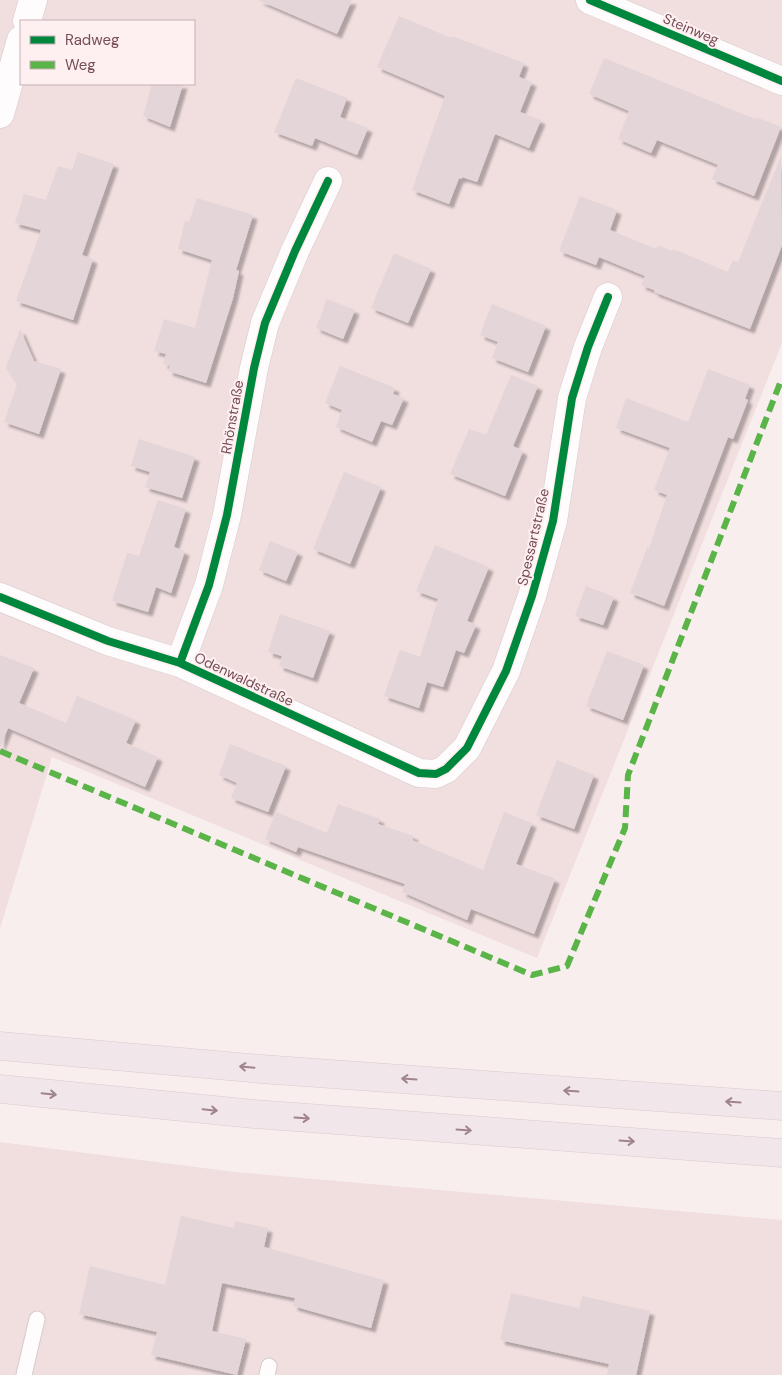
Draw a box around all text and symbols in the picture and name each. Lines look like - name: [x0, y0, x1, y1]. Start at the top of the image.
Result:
- street label: Steinweg: [660, 9, 722, 49]
- legend: [20, 20, 195, 85]
- text: Radweg: [65, 30, 119, 50]
- text: Weg: [65, 55, 96, 75]
- street label: Rhönstraße: [217, 379, 247, 455]
- street label: Spessartstraße: [513, 487, 553, 587]
- street label: Odenwaldstraße: [191, 648, 297, 710]
- one-way arrow: [239, 1063, 255, 1072]
- one-way arrow: [401, 1075, 417, 1084]
- one-way arrow: [564, 1086, 580, 1095]
- one-way arrow: [40, 1089, 56, 1099]
- one-way arrow: [726, 1098, 742, 1107]
- one-way arrow: [202, 1105, 218, 1115]
- one-way arrow: [294, 1113, 310, 1122]
- one-way arrow: [456, 1125, 472, 1134]
- one-way arrow: [618, 1137, 634, 1146]

